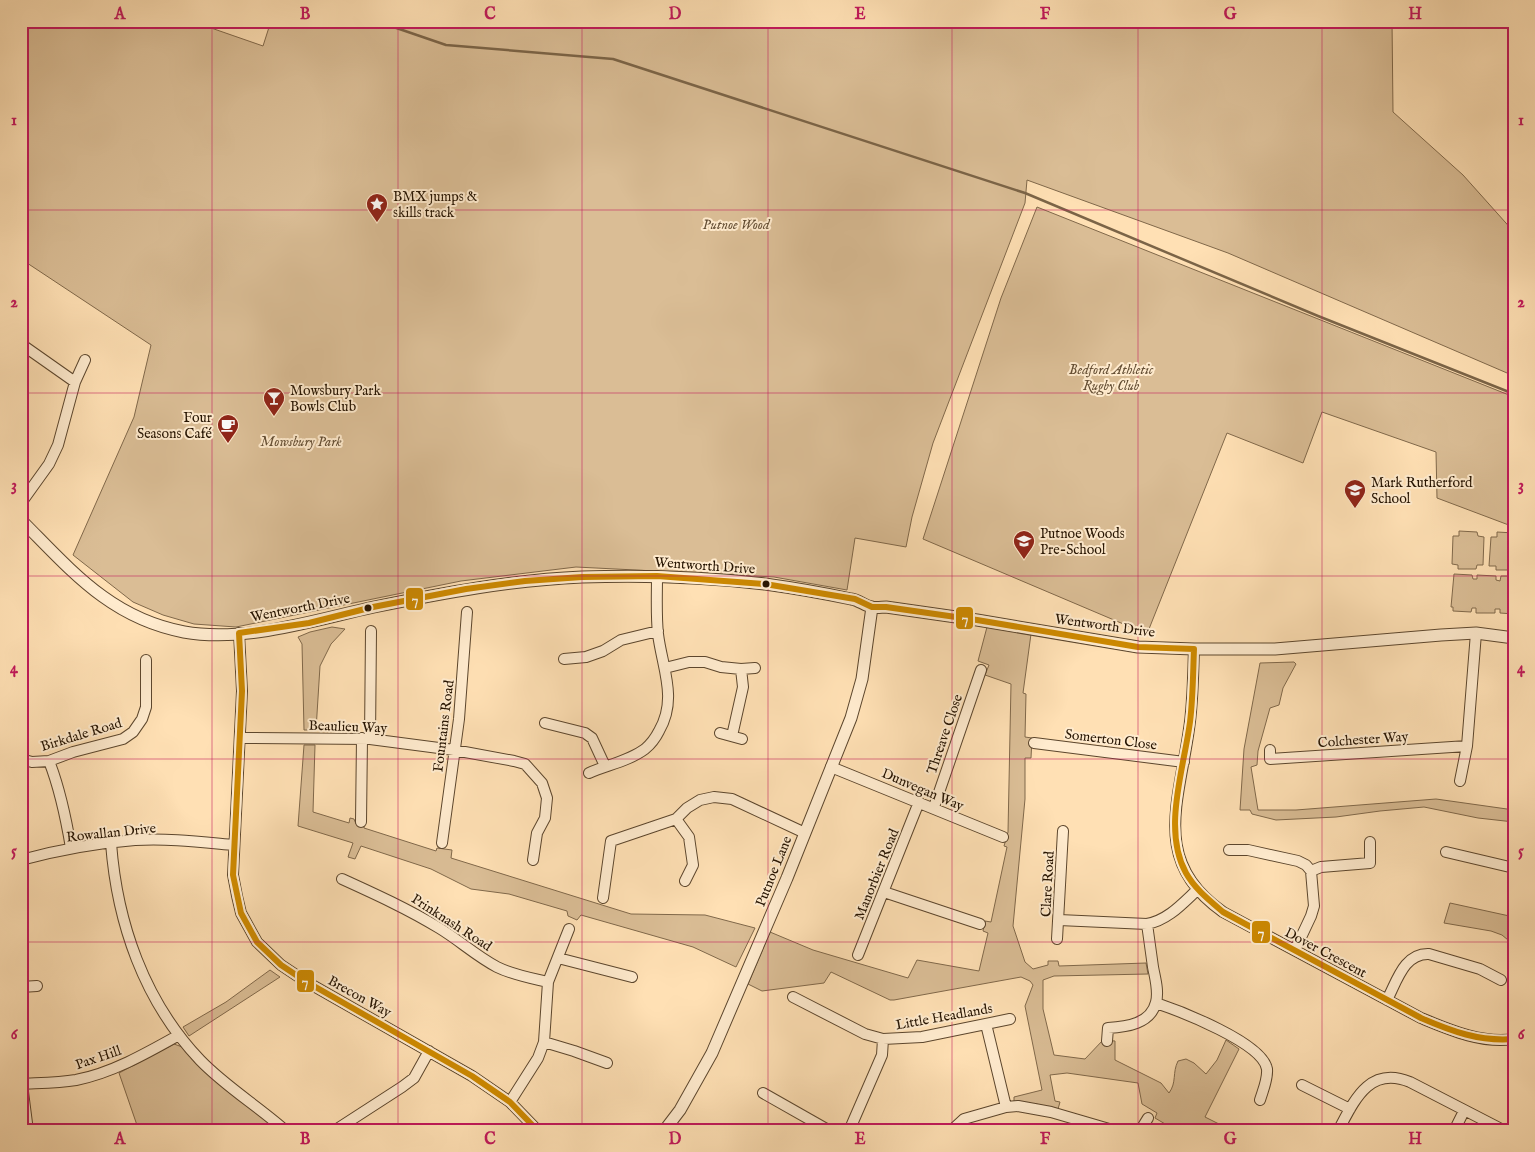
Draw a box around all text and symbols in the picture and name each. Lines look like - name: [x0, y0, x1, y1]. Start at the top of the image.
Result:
- text: A: [114, 5, 127, 25]
- text: B: [300, 5, 311, 25]
- text: C: [484, 5, 496, 25]
- text: D: [669, 5, 682, 25]
- text: E: [854, 5, 866, 25]
- text: F: [1040, 5, 1051, 25]
- text: G: [1224, 5, 1237, 25]
- text: H: [1408, 5, 1422, 25]
- text: 1: [11, 111, 17, 131]
- text: 1: [1518, 111, 1524, 131]
- place label: BMX jumps & skills track: [393, 188, 478, 222]
- place icon: BMX jumps & skills track: [365, 192, 389, 223]
- park label: Putnoe Wood: [702, 216, 771, 234]
- text: 2: [10, 293, 18, 313]
- text: 2: [1517, 293, 1525, 313]
- park label: Bedford Athletic Rugby Club: [1069, 361, 1154, 396]
- place label: Mowsbury Park Bowls Club: [290, 382, 381, 416]
- bar icon: Mowsbury Park Bowls Club: [262, 386, 286, 417]
- place label: Four Seasons Café: [137, 409, 213, 443]
- cafe icon: Four Seasons Café: [216, 413, 240, 444]
- park label: Mowsbury Park: [260, 433, 342, 451]
- place label: Mark Rutherford School: [1371, 474, 1473, 508]
- text: 3: [11, 476, 17, 496]
- text: 3: [1518, 476, 1524, 496]
- school or university icon: Mark Rutherford School: [1343, 478, 1367, 509]
- place label: Putnoe Woods Pre-School: [1040, 525, 1125, 559]
- school or university icon: Putnoe Woods Pre-School: [1012, 529, 1036, 560]
- street label: Wentworth Drive: [654, 553, 756, 579]
- unlabelled marker: [761, 579, 771, 589]
- line badge: 7: [405, 587, 424, 611]
- street label: Wentworth Drive: [249, 589, 352, 626]
- text: 7: [412, 591, 419, 609]
- unlabelled marker: [363, 603, 373, 613]
- line badge: 7: [955, 606, 974, 630]
- text: 7: [962, 610, 969, 628]
- street label: Wentworth Drive: [1054, 610, 1157, 642]
- text: 4: [10, 659, 19, 679]
- text: 4: [1517, 659, 1526, 679]
- street label: Fountains Road: [429, 679, 459, 773]
- street label: Threave Close: [923, 691, 967, 777]
- street label: Birkdale Road: [39, 714, 125, 756]
- street label: Beaulieu Way: [308, 717, 388, 737]
- street label: Somerton Close: [1064, 725, 1158, 755]
- street label: Colchester Way: [1317, 728, 1409, 752]
- street label: Dunvegan Way: [879, 764, 967, 815]
- street label: Rowallan Drive: [65, 819, 157, 847]
- street label: Manorbier Road: [850, 826, 904, 923]
- street label: Putnoe Lane: [752, 833, 796, 909]
- text: 5: [11, 842, 17, 862]
- text: 5: [1518, 842, 1524, 862]
- street label: Clare Road: [1037, 850, 1059, 918]
- street label: Prinknash Road: [408, 890, 496, 956]
- line badge: 7: [1251, 920, 1271, 944]
- text: 7: [1258, 924, 1265, 942]
- street label: Dover Crescent: [1281, 924, 1370, 982]
- line badge: 7: [296, 969, 315, 993]
- street label: Brecon Way: [324, 972, 395, 1022]
- text: 7: [302, 973, 309, 991]
- street label: Little Headlands: [894, 1000, 994, 1034]
- text: 6: [11, 1025, 19, 1045]
- text: 6: [1518, 1025, 1526, 1045]
- street label: Pax Hill: [73, 1042, 124, 1074]
- text: A: [114, 1130, 127, 1150]
- text: B: [300, 1130, 311, 1150]
- text: C: [484, 1130, 496, 1150]
- text: D: [669, 1130, 682, 1150]
- text: E: [854, 1130, 866, 1150]
- text: F: [1040, 1130, 1051, 1150]
- text: G: [1224, 1130, 1237, 1150]
- text: H: [1408, 1130, 1422, 1150]

